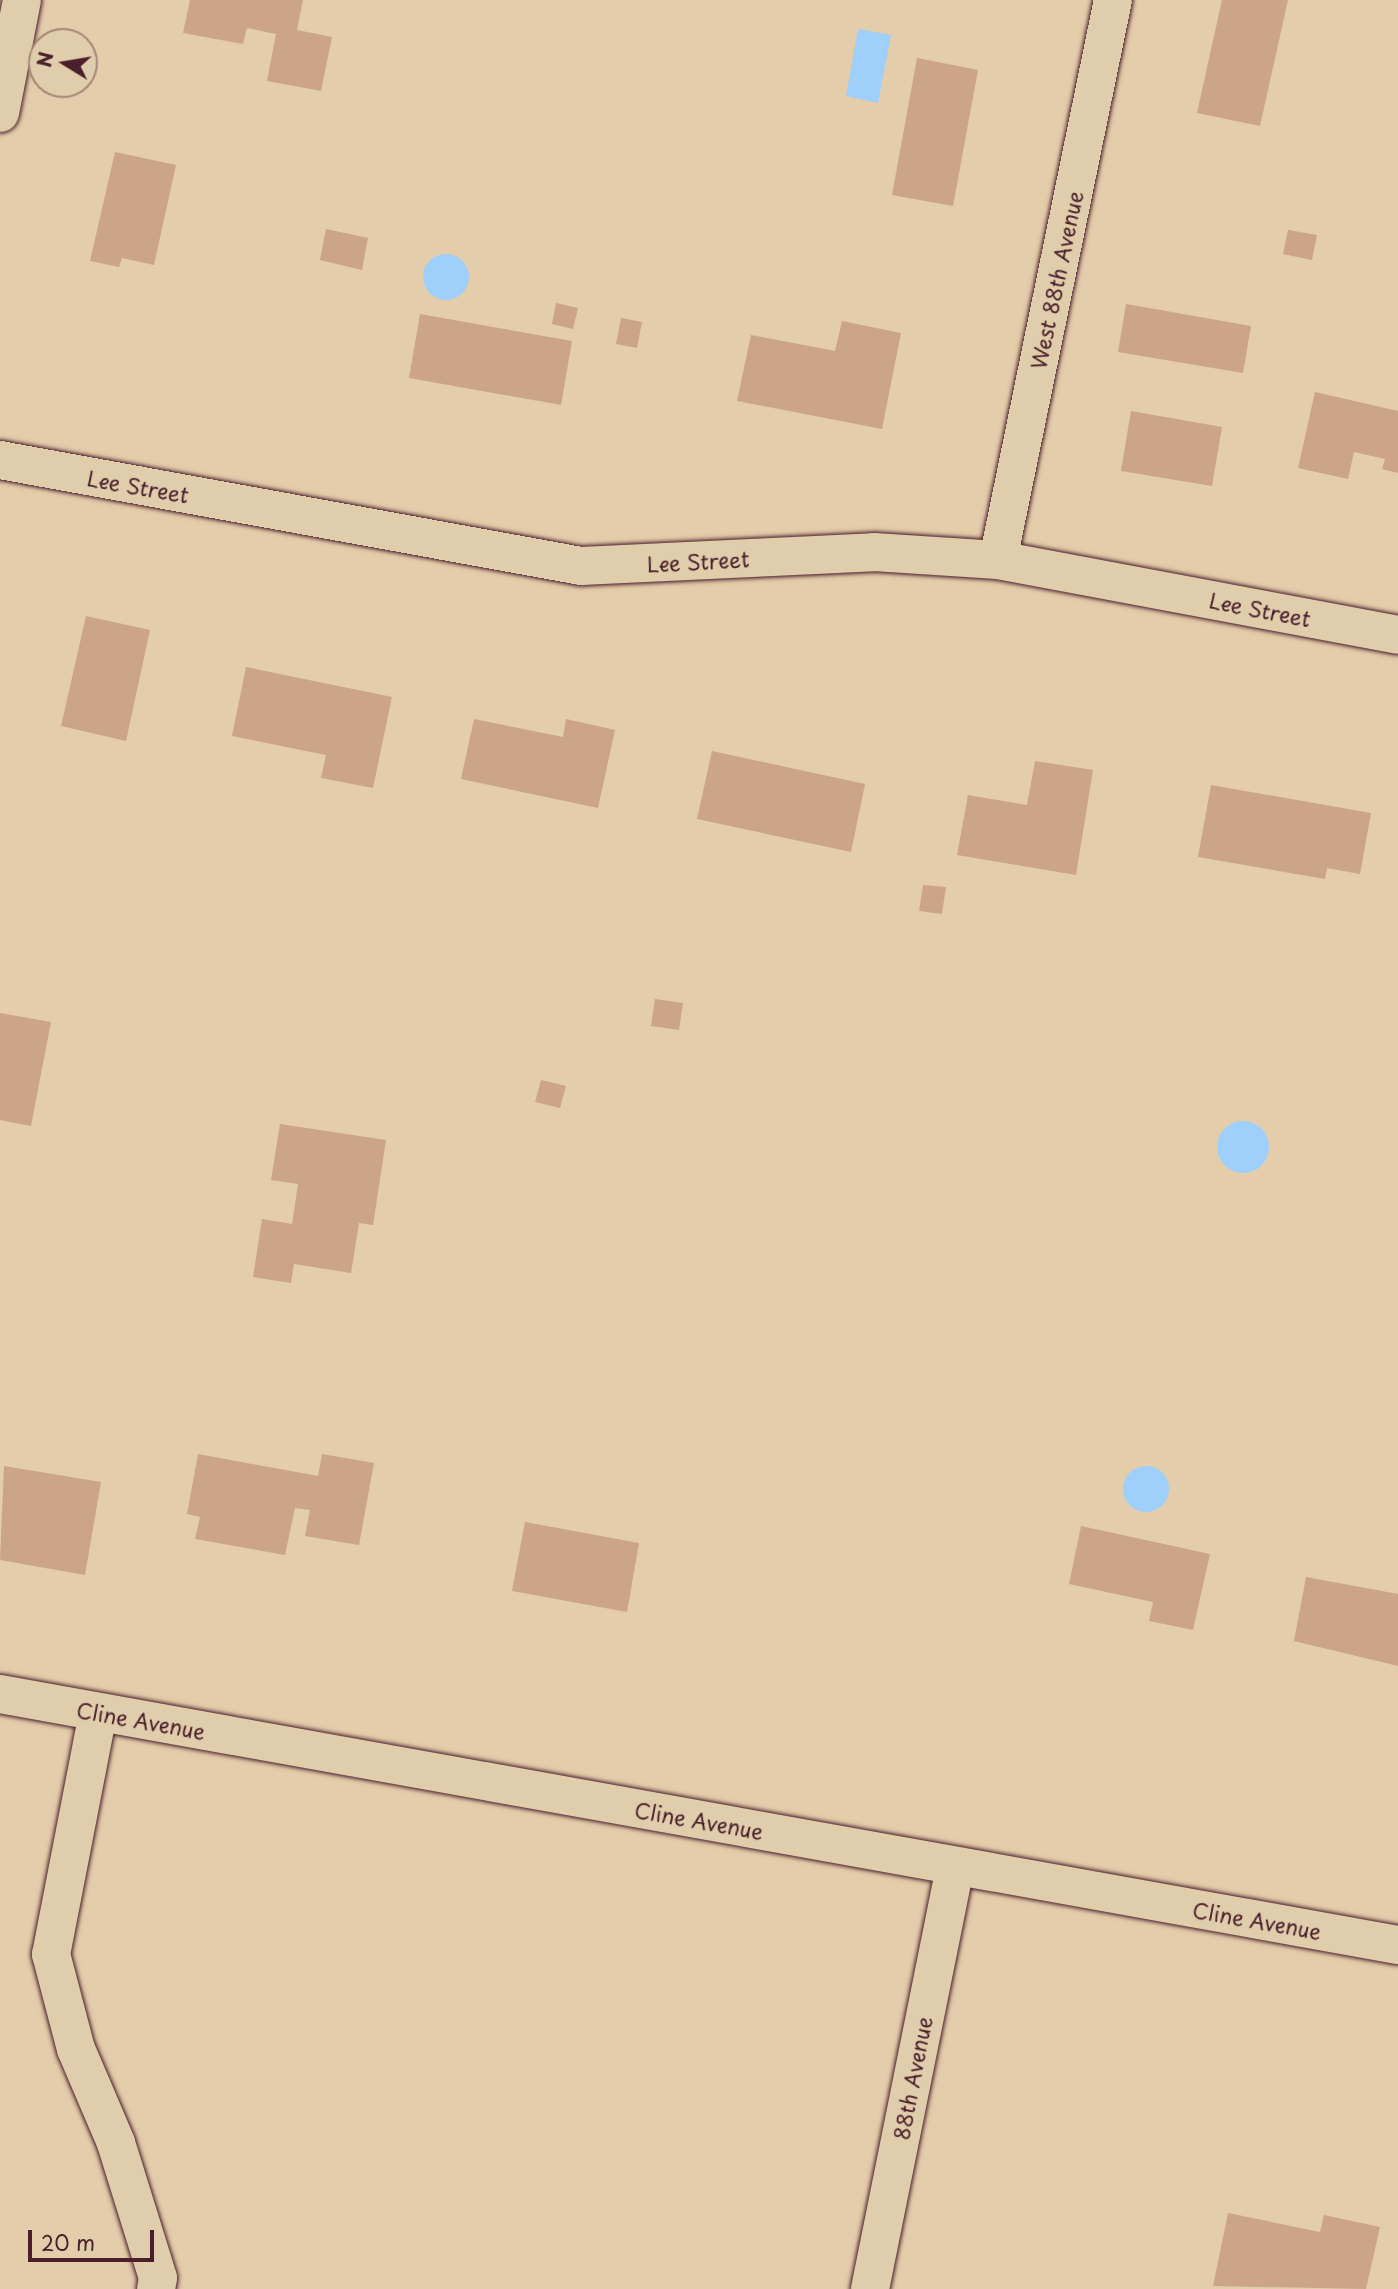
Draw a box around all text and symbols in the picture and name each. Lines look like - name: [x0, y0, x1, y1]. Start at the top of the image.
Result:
- north arrow: [28, 28, 98, 98]
- text: N: [29, 49, 60, 69]
- street label: West 88th Avenue: [1025, 188, 1087, 372]
- street label: Lee Street: [85, 465, 191, 507]
- street label: Lee Street: [645, 546, 751, 576]
- street label: Lee Street: [1206, 587, 1314, 631]
- street label: Cline Avenue: [75, 1696, 207, 1744]
- street label: Cline Avenue: [633, 1796, 765, 1844]
- street label: Cline Avenue: [1191, 1896, 1323, 1944]
- street label: 88th Avenue: [888, 2014, 936, 2142]
- scale bar: [32, 2216, 158, 2260]
- text: 20 m: [41, 2226, 95, 2258]

